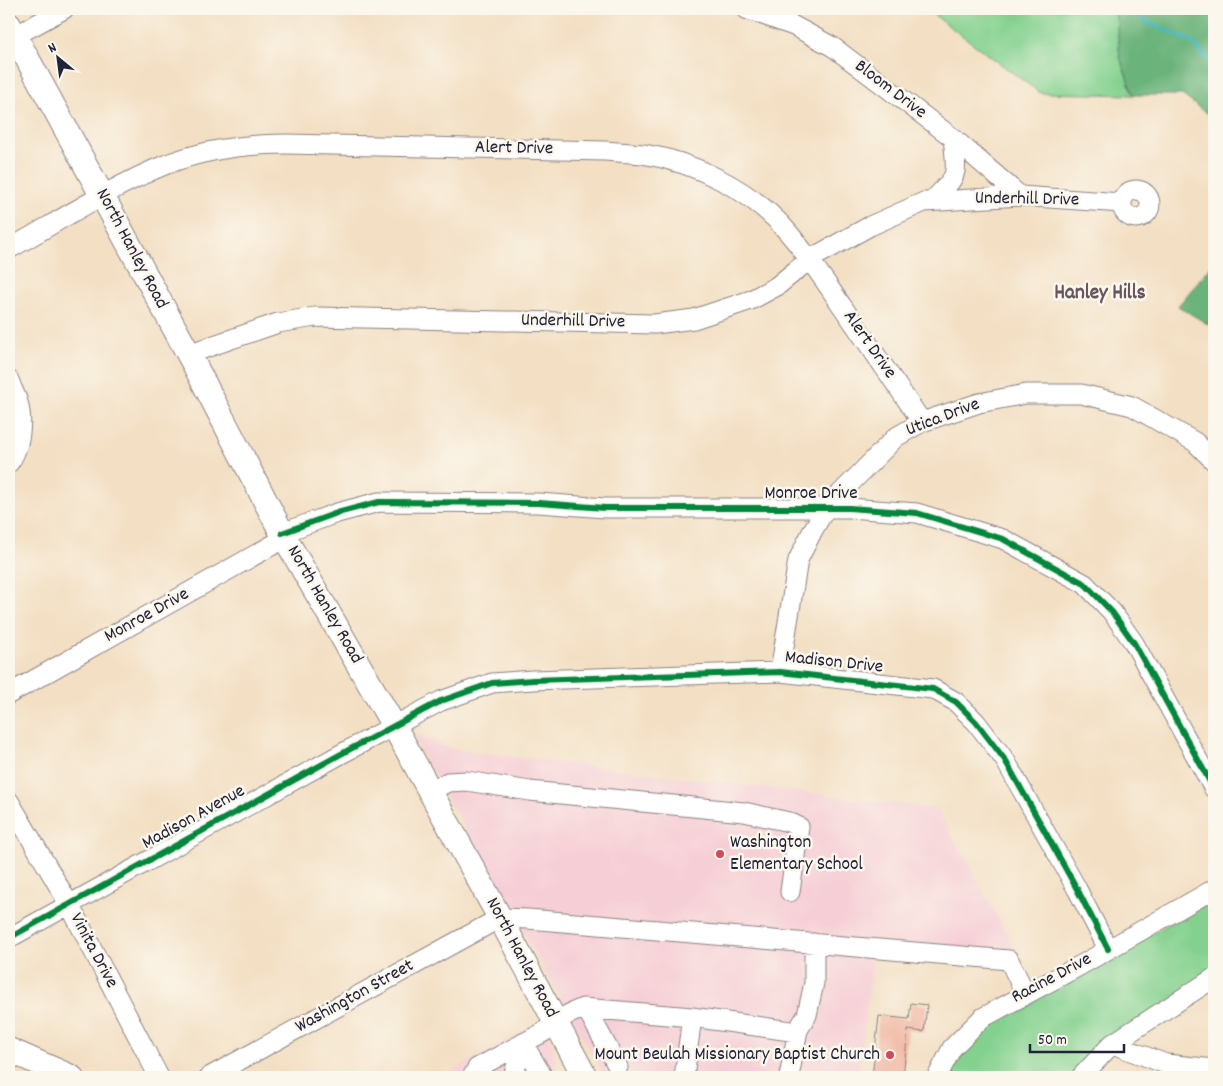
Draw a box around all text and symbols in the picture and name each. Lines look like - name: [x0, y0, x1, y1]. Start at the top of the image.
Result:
- north arrow: [32, 32, 82, 82]
- text: N: [45, 38, 61, 59]
- street label: Bloom Drive: [848, 54, 932, 126]
- street label: Alert Drive: [475, 135, 553, 163]
- street label: North Hanley Road: [88, 184, 174, 314]
- street label: Underhill Drive: [975, 186, 1079, 214]
- district label: Hanley Hills: [1054, 279, 1146, 309]
- street label: Alert Drive: [835, 305, 903, 385]
- street label: Underhill Drive: [521, 308, 625, 336]
- street label: Utica Drive: [902, 392, 984, 444]
- street label: Monroe Drive: [764, 481, 858, 508]
- street label: North Hanley Road: [279, 541, 369, 669]
- street label: Monroe Drive: [100, 582, 194, 650]
- street label: Madison Drive: [784, 644, 884, 682]
- street label: Madison Avenue: [138, 779, 250, 857]
- place label: Washington Elementary School: [730, 830, 863, 879]
- marker: Washington Elementary School: [714, 848, 726, 860]
- street label: North Hanley Road: [478, 893, 564, 1023]
- street label: Vinita Drive: [62, 909, 124, 993]
- street label: Racine Drive: [1007, 947, 1097, 1011]
- street label: Washington Street: [291, 953, 419, 1041]
- scale bar: [1030, 1021, 1124, 1053]
- text: 50 m: [1038, 1030, 1067, 1052]
- place label: Mount Beulah Missionary Baptist Church: [595, 1042, 880, 1069]
- marker: Mount Beulah Missionary Baptist Church: [884, 1049, 896, 1061]

